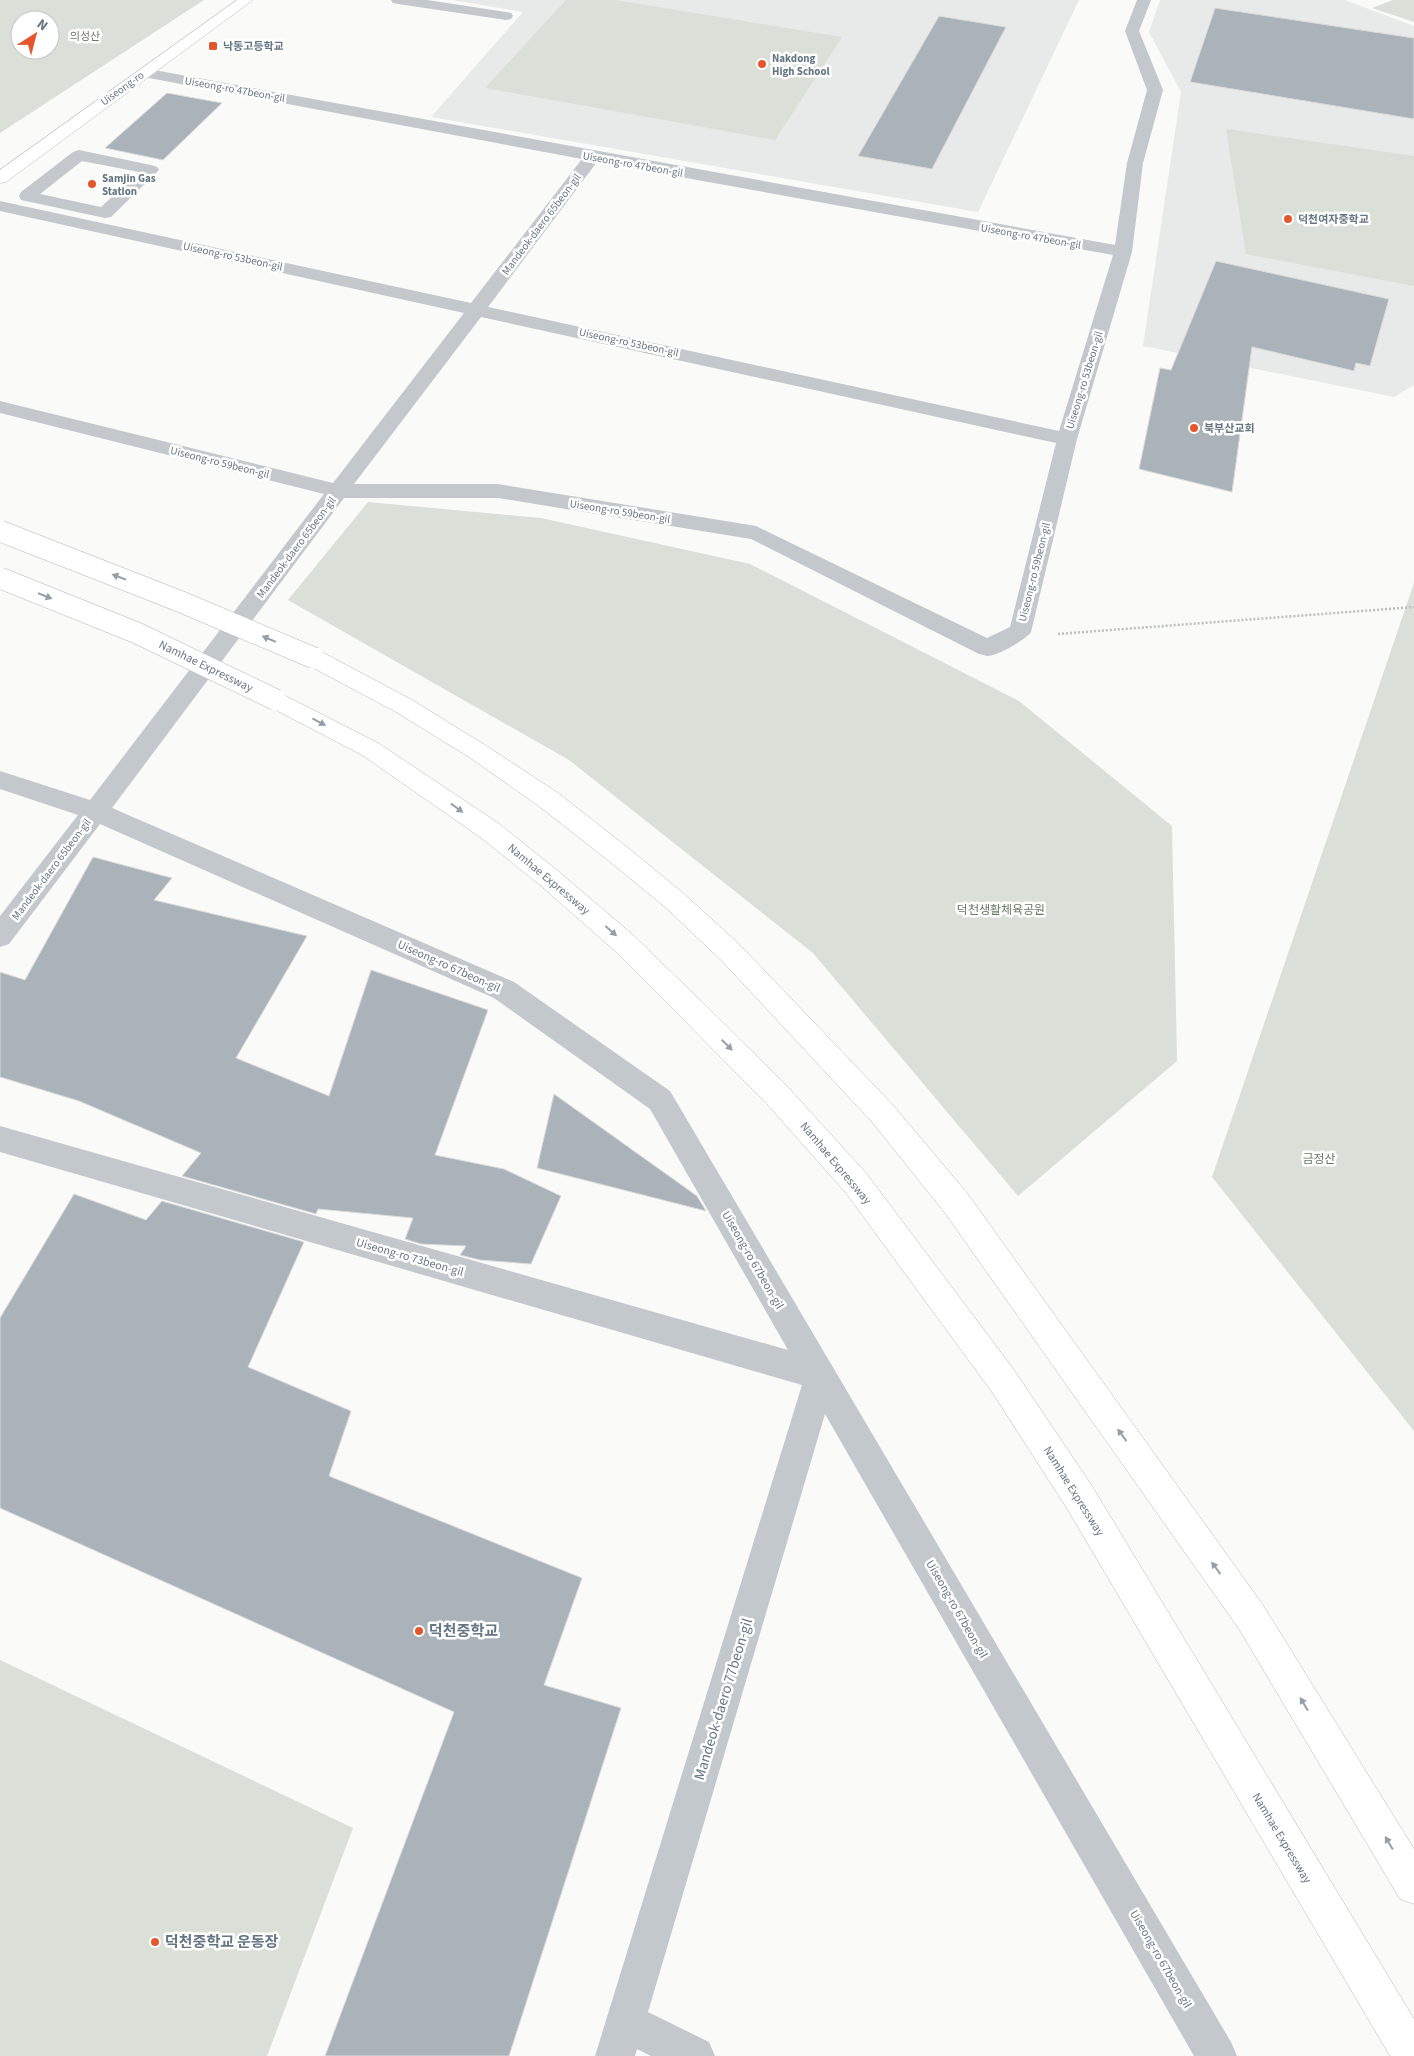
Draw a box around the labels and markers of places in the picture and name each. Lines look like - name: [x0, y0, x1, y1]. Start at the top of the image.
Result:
- place label: 낙동고등학교: [223, 39, 284, 54]
- marker: 낙동고등학교: [207, 40, 219, 52]
- place label: Nakdong High School: [772, 51, 831, 79]
- marker: Nakdong High School: [756, 58, 768, 70]
- place label: Samjin Gas Station: [102, 171, 156, 199]
- marker: Samjin Gas Station: [86, 178, 98, 190]
- place label: 덕천여자중학교: [1298, 212, 1369, 227]
- marker: 덕천여자중학교: [1282, 213, 1294, 225]
- place label: 북부산교회: [1204, 421, 1255, 436]
- marker: 북부산교회: [1188, 422, 1200, 434]
- place label: 덕천중학교: [429, 1621, 498, 1642]
- marker: 덕천중학교: [413, 1625, 425, 1637]
- place label: 덕천중학교 운동장: [165, 1932, 279, 1953]
- marker: 덕천중학교 운동장: [149, 1936, 161, 1948]

